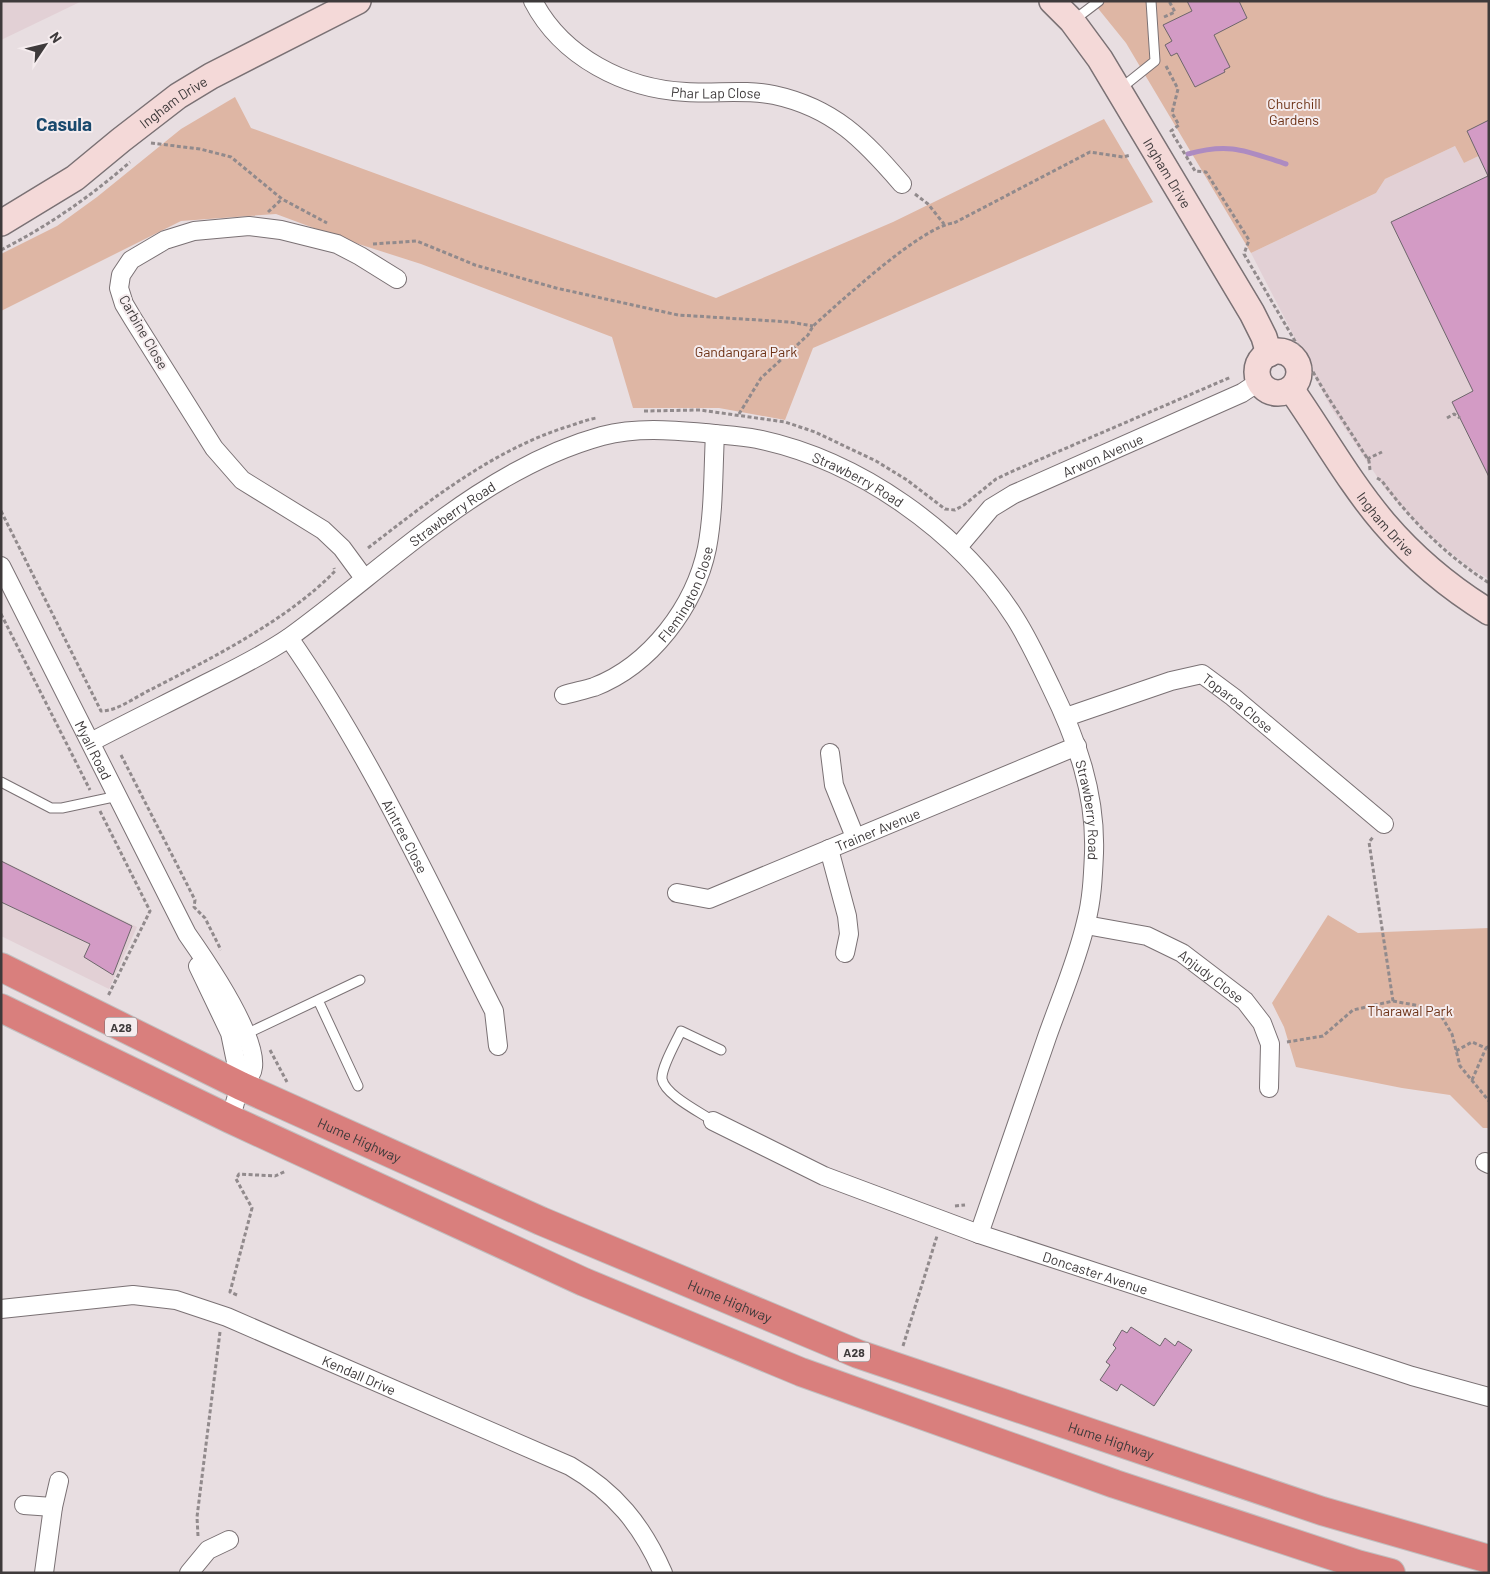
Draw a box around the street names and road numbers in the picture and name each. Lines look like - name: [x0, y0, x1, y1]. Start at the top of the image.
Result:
- street label: Ingham Drive: [136, 72, 210, 131]
- street label: Phar Lap Close: [670, 82, 762, 101]
- street label: Ingham Drive: [1140, 134, 1196, 211]
- street label: Carbine Close: [116, 292, 172, 372]
- street label: Arwon Avenue: [1060, 429, 1146, 480]
- street label: Strawberry Road: [810, 448, 907, 510]
- street label: Strawberry Road: [405, 477, 498, 549]
- street label: Ingham Drive: [1354, 488, 1418, 559]
- street label: Flemington Close: [654, 545, 716, 645]
- street label: Toparoa Close: [1200, 669, 1277, 736]
- street label: Myall Road: [72, 718, 116, 782]
- street label: Strawberry Road: [1073, 758, 1103, 860]
- street label: Aintree Close: [379, 796, 432, 876]
- street label: Trainer Avenue: [832, 804, 922, 854]
- street label: Anjudy Close: [1176, 945, 1247, 1006]
- road number: A28: [105, 1018, 137, 1036]
- street label: Hume Highway: [315, 1113, 404, 1166]
- street label: Doncaster Avenue: [1041, 1247, 1150, 1297]
- street label: Hume Highway: [686, 1275, 775, 1326]
- road number: A28: [838, 1342, 870, 1361]
- street label: Kendall Drive: [320, 1351, 399, 1398]
- street label: Hume Highway: [1066, 1417, 1157, 1462]

